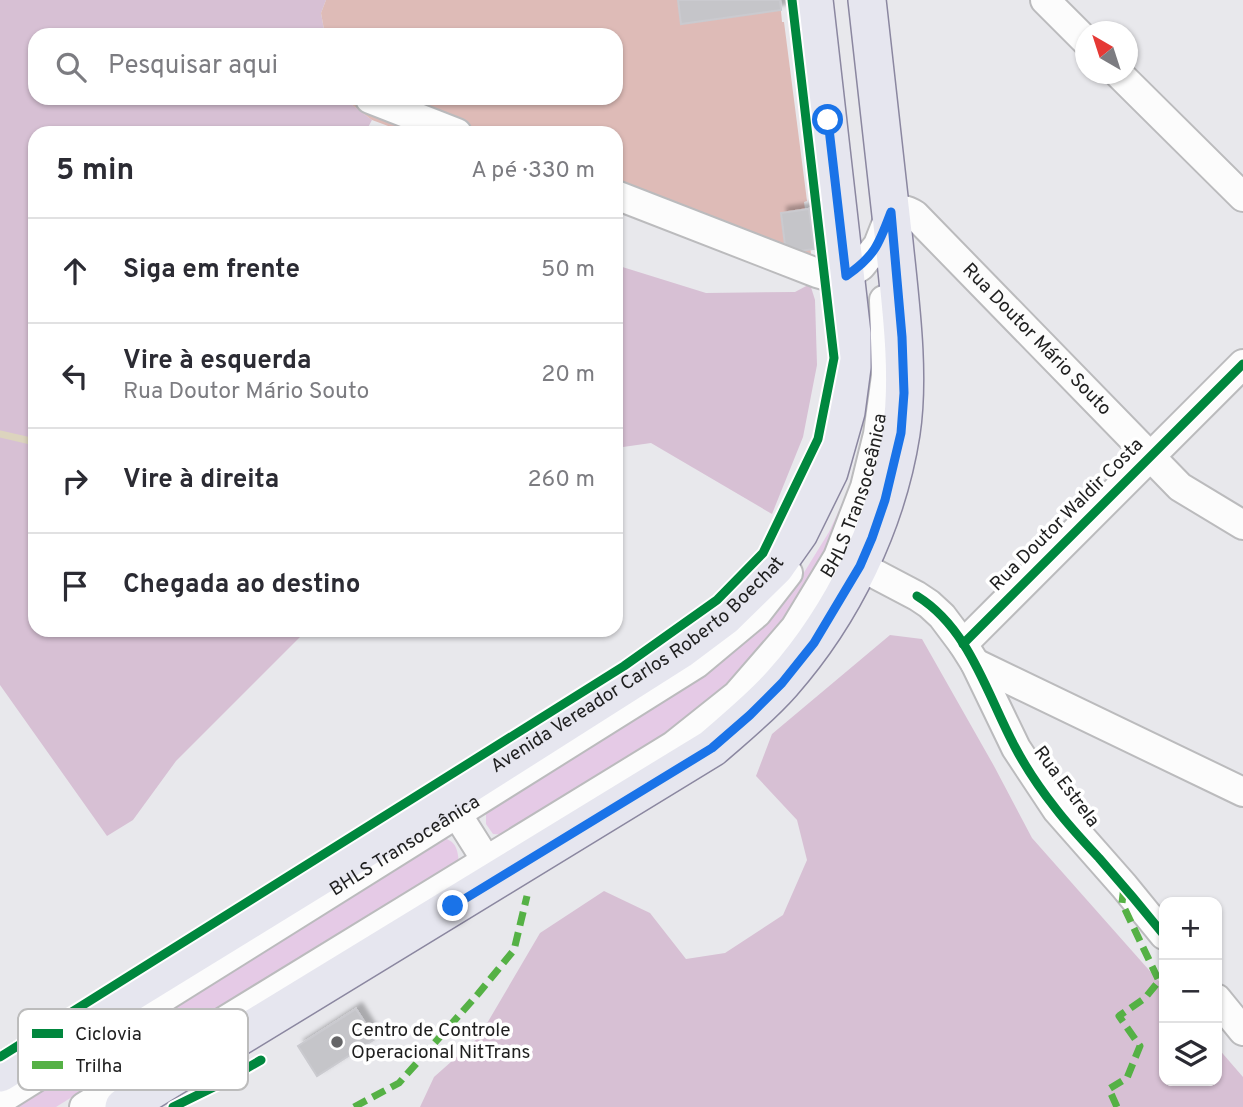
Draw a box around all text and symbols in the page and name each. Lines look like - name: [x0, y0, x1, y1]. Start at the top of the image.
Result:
- north arrow: [1075, 21, 1138, 84]
- search box: [28, 28, 623, 105]
- icon: search: [52, 48, 90, 86]
- text: Pesquisar aqui: [108, 50, 278, 83]
- route start: [812, 104, 843, 135]
- text: 5 min: [56, 153, 134, 190]
- text: A pé · 330 m: [471, 157, 595, 186]
- icon: ahead: [56, 252, 94, 290]
- text: Siga em frente: [123, 254, 300, 287]
- text: 50 m: [541, 256, 595, 285]
- street label: Rua Doutor Mário Souto: [957, 258, 1116, 421]
- text: Vire à esquerda: [123, 345, 311, 378]
- icon: left: [56, 357, 94, 395]
- text: 20 m: [541, 361, 595, 390]
- text: Rua Doutor Mário Souto: [123, 378, 369, 407]
- street label: BHLS Transoceânica: [816, 412, 893, 583]
- street label: Rua Doutor Waldir Costa: [985, 433, 1149, 597]
- icon: right: [56, 462, 94, 500]
- text: Vire à direita: [123, 464, 279, 497]
- text: 260 m: [528, 466, 595, 495]
- street label: Avenida Vereador Carlos Roberto Boechat: [487, 552, 790, 779]
- icon: arrive: [56, 567, 94, 605]
- text: Chegada ao destino: [123, 569, 360, 602]
- street label: Rua Estrela: [1028, 741, 1104, 833]
- street label: BHLS Transoceânica: [325, 790, 485, 902]
- route end: [437, 890, 468, 921]
- map controls: [1159, 897, 1222, 1086]
- button: +: [1159, 897, 1222, 960]
- button: −: [1159, 960, 1222, 1023]
- legend: [18, 1009, 248, 1090]
- place label: Centro de Controle Operacional NitTrans: [351, 1019, 530, 1065]
- text: Ciclovia: [75, 1023, 142, 1047]
- button: layers: [1159, 1023, 1222, 1086]
- marker: Centro de Controle Operacional NitTrans: [329, 1034, 345, 1050]
- text: Trilha: [75, 1055, 122, 1079]

